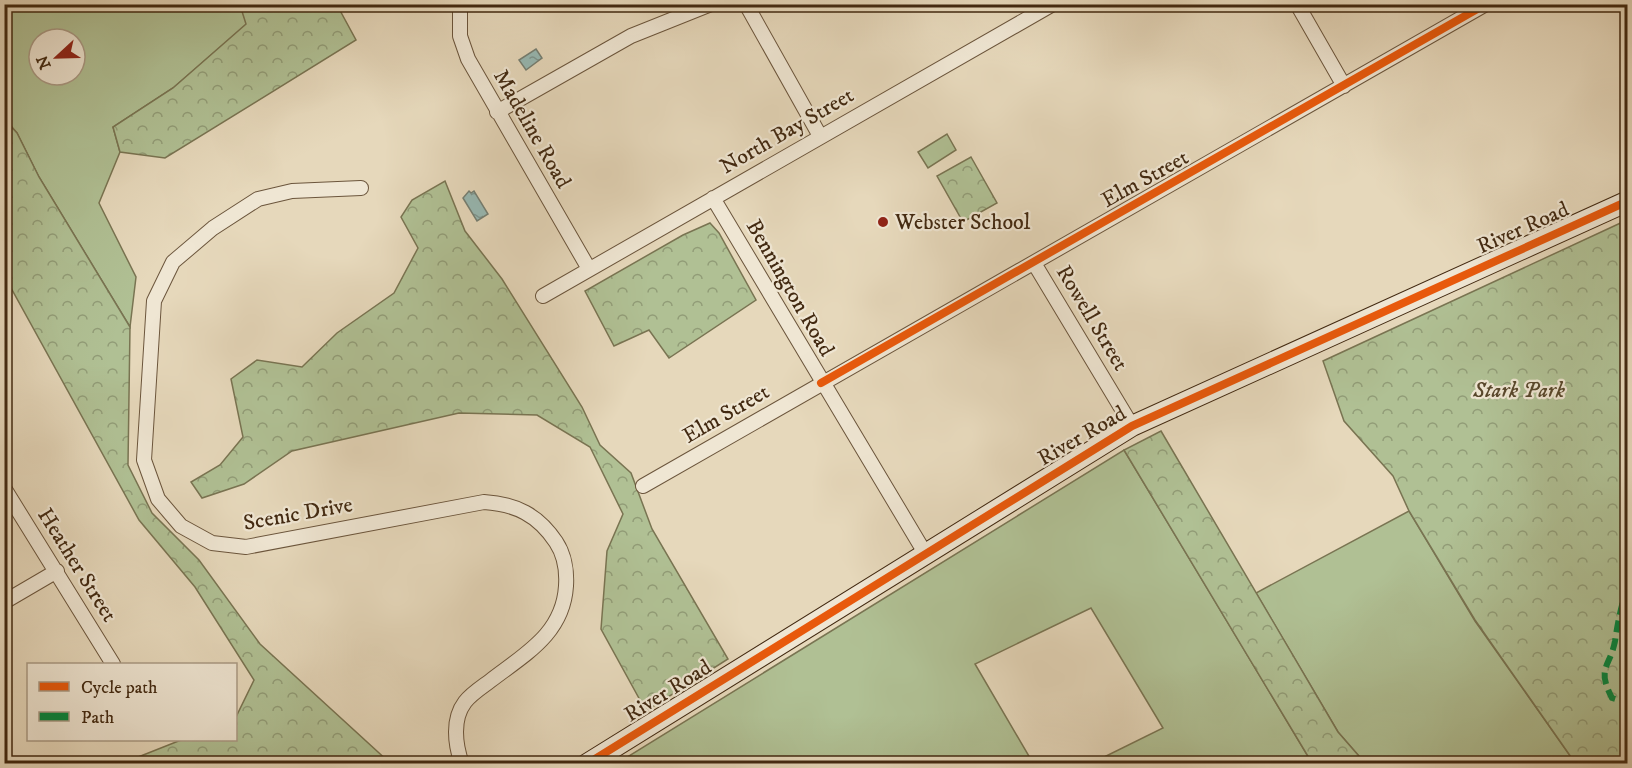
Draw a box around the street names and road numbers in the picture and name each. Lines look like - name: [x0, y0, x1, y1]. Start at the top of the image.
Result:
- street label: Madeline Road: [487, 65, 577, 193]
- street label: North Bay Street: [715, 82, 859, 180]
- street label: Elm Street: [1097, 144, 1193, 214]
- street label: River Road: [1473, 196, 1573, 260]
- street label: Bennington Road: [740, 215, 840, 361]
- street label: Rowell Street: [1050, 260, 1134, 376]
- street label: Elm Street: [678, 378, 774, 450]
- street label: River Road: [1033, 400, 1131, 472]
- street label: Scenic Drive: [241, 491, 355, 537]
- street label: Heather Street: [31, 503, 123, 627]
- street label: River Road: [620, 654, 717, 728]

